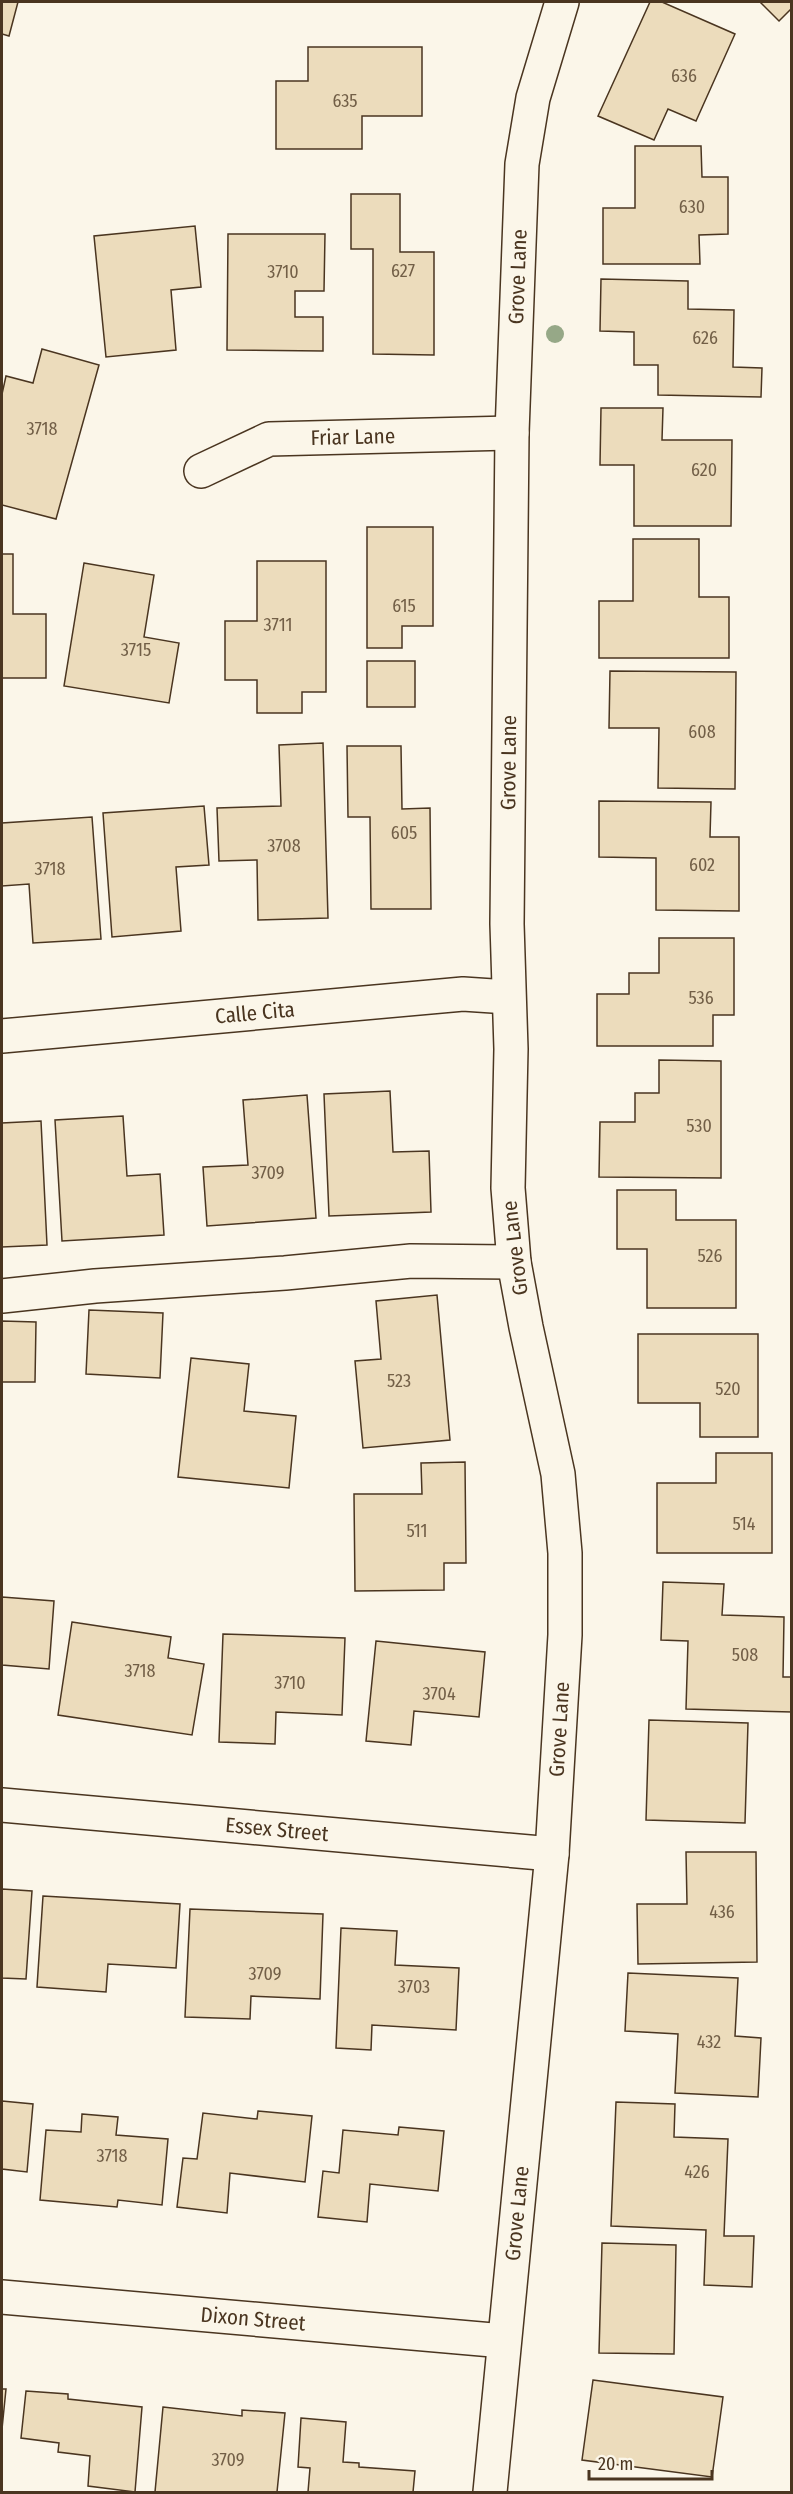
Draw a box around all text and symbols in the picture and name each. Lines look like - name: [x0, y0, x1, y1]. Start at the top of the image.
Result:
- house number: 636: [671, 65, 697, 87]
- house number: 635: [332, 90, 358, 112]
- house number: 630: [679, 196, 705, 218]
- street label: Grove Lane: [503, 229, 533, 325]
- house number: 627: [391, 260, 415, 282]
- house number: 3710: [267, 261, 299, 283]
- house number: 626: [692, 327, 718, 349]
- house number: 3718: [26, 418, 58, 440]
- street label: Friar Lane: [310, 423, 395, 451]
- house number: 620: [691, 459, 717, 481]
- house number: 615: [392, 595, 416, 617]
- house number: 3711: [264, 614, 292, 636]
- house number: 3715: [121, 639, 151, 661]
- street label: Grove Lane: [495, 715, 522, 810]
- house number: 608: [688, 721, 716, 743]
- house number: 605: [391, 822, 417, 844]
- house number: 3708: [267, 835, 301, 857]
- house number: 602: [689, 854, 715, 876]
- house number: 3718: [34, 858, 66, 880]
- house number: 536: [688, 987, 714, 1009]
- street label: Calle Cita: [214, 996, 296, 1030]
- house number: 530: [686, 1115, 712, 1137]
- house number: 3709: [251, 1162, 285, 1184]
- street label: Grove Lane: [496, 1199, 534, 1297]
- house number: 526: [698, 1245, 723, 1267]
- house number: 523: [387, 1370, 411, 1392]
- house number: 520: [715, 1378, 741, 1400]
- house number: 514: [732, 1513, 756, 1535]
- house number: 511: [406, 1520, 428, 1542]
- house number: 508: [732, 1644, 758, 1666]
- house number: 3718: [124, 1660, 156, 1682]
- house number: 3710: [274, 1672, 306, 1694]
- street label: Grove Lane: [544, 1681, 575, 1778]
- house number: 3704: [422, 1683, 456, 1705]
- street label: Essex Street: [224, 1812, 330, 1847]
- house number: 436: [709, 1901, 735, 1923]
- house number: 3709: [248, 1963, 282, 1985]
- house number: 3703: [398, 1976, 430, 1998]
- house number: 432: [697, 2031, 721, 2053]
- house number: 3718: [96, 2145, 128, 2167]
- house number: 426: [684, 2161, 710, 2183]
- street label: Grove Lane: [500, 2165, 535, 2262]
- street label: Dixon Street: [199, 2301, 307, 2337]
- scale bar: [589, 2443, 712, 2481]
- house number: 3709: [211, 2449, 245, 2471]
- text: 20 m: [598, 2453, 633, 2475]

